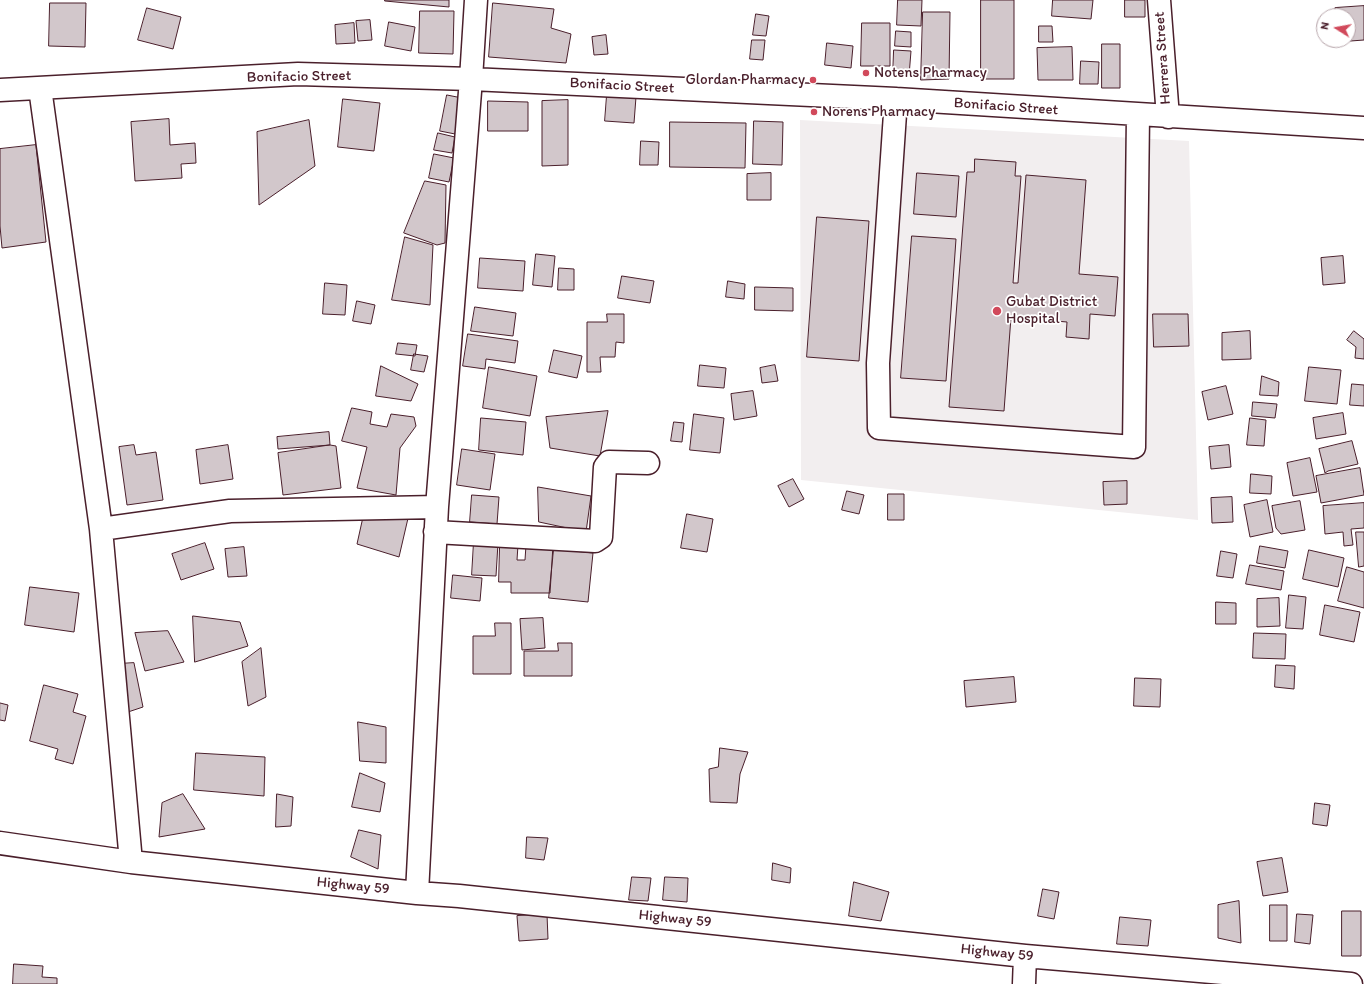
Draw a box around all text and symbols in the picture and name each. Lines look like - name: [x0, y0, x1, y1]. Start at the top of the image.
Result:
- north arrow: [1316, 8, 1356, 48]
- street label: Herrera Street: [1151, 11, 1175, 105]
- text: N: [1318, 21, 1332, 31]
- place label: Notens Pharmacy: [874, 64, 987, 82]
- street label: Bonifacio Street: [247, 67, 351, 87]
- marker: Notens Pharmacy: [861, 68, 871, 78]
- place label: Glordan Pharmacy: [685, 71, 805, 89]
- street label: Bonifacio Street: [569, 74, 675, 98]
- marker: Glordan Pharmacy: [808, 75, 818, 85]
- street label: Bonifacio Street: [953, 94, 1059, 120]
- place label: Norens Pharmacy: [822, 103, 935, 121]
- marker: Norens Pharmacy: [809, 107, 819, 117]
- place label: Gubat District Hospital: [1006, 293, 1097, 328]
- marker: Gubat District Hospital: [991, 305, 1003, 317]
- street label: Highway 59: [316, 873, 390, 899]
- street label: Highway 59: [638, 906, 712, 932]
- street label: Highway 59: [960, 940, 1034, 966]

